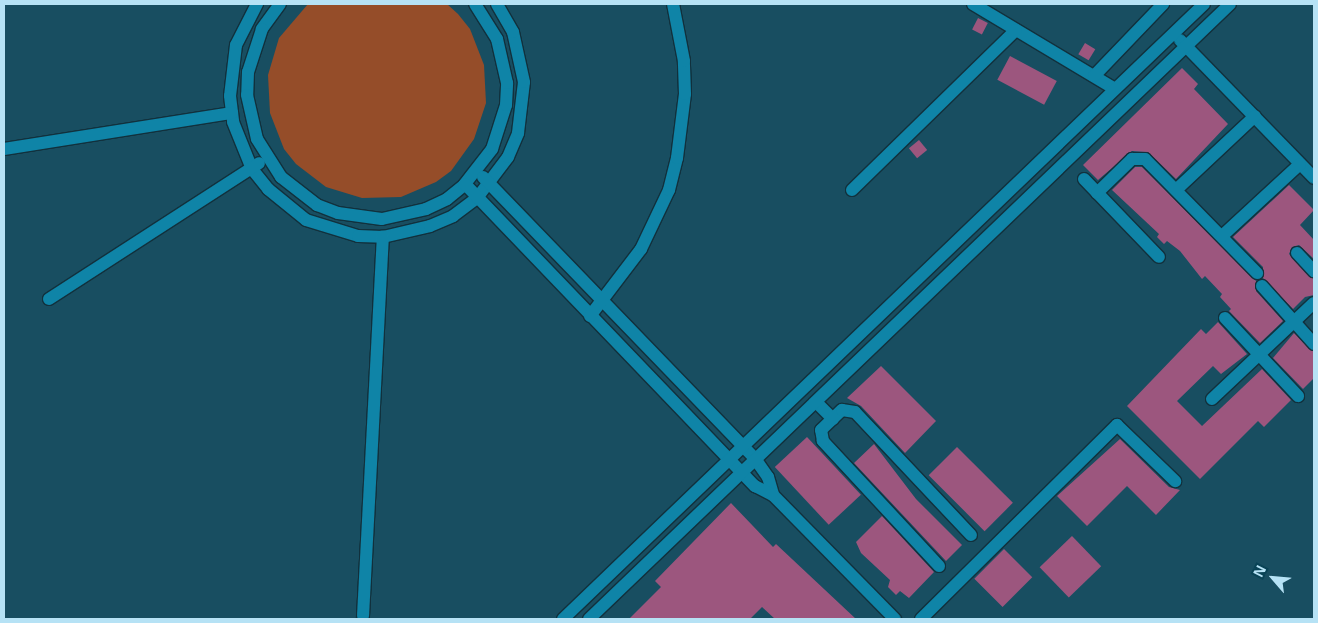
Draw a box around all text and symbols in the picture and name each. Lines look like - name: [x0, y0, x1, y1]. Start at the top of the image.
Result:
- north arrow: [1248, 553, 1298, 603]
- text: N: [1248, 562, 1270, 580]

